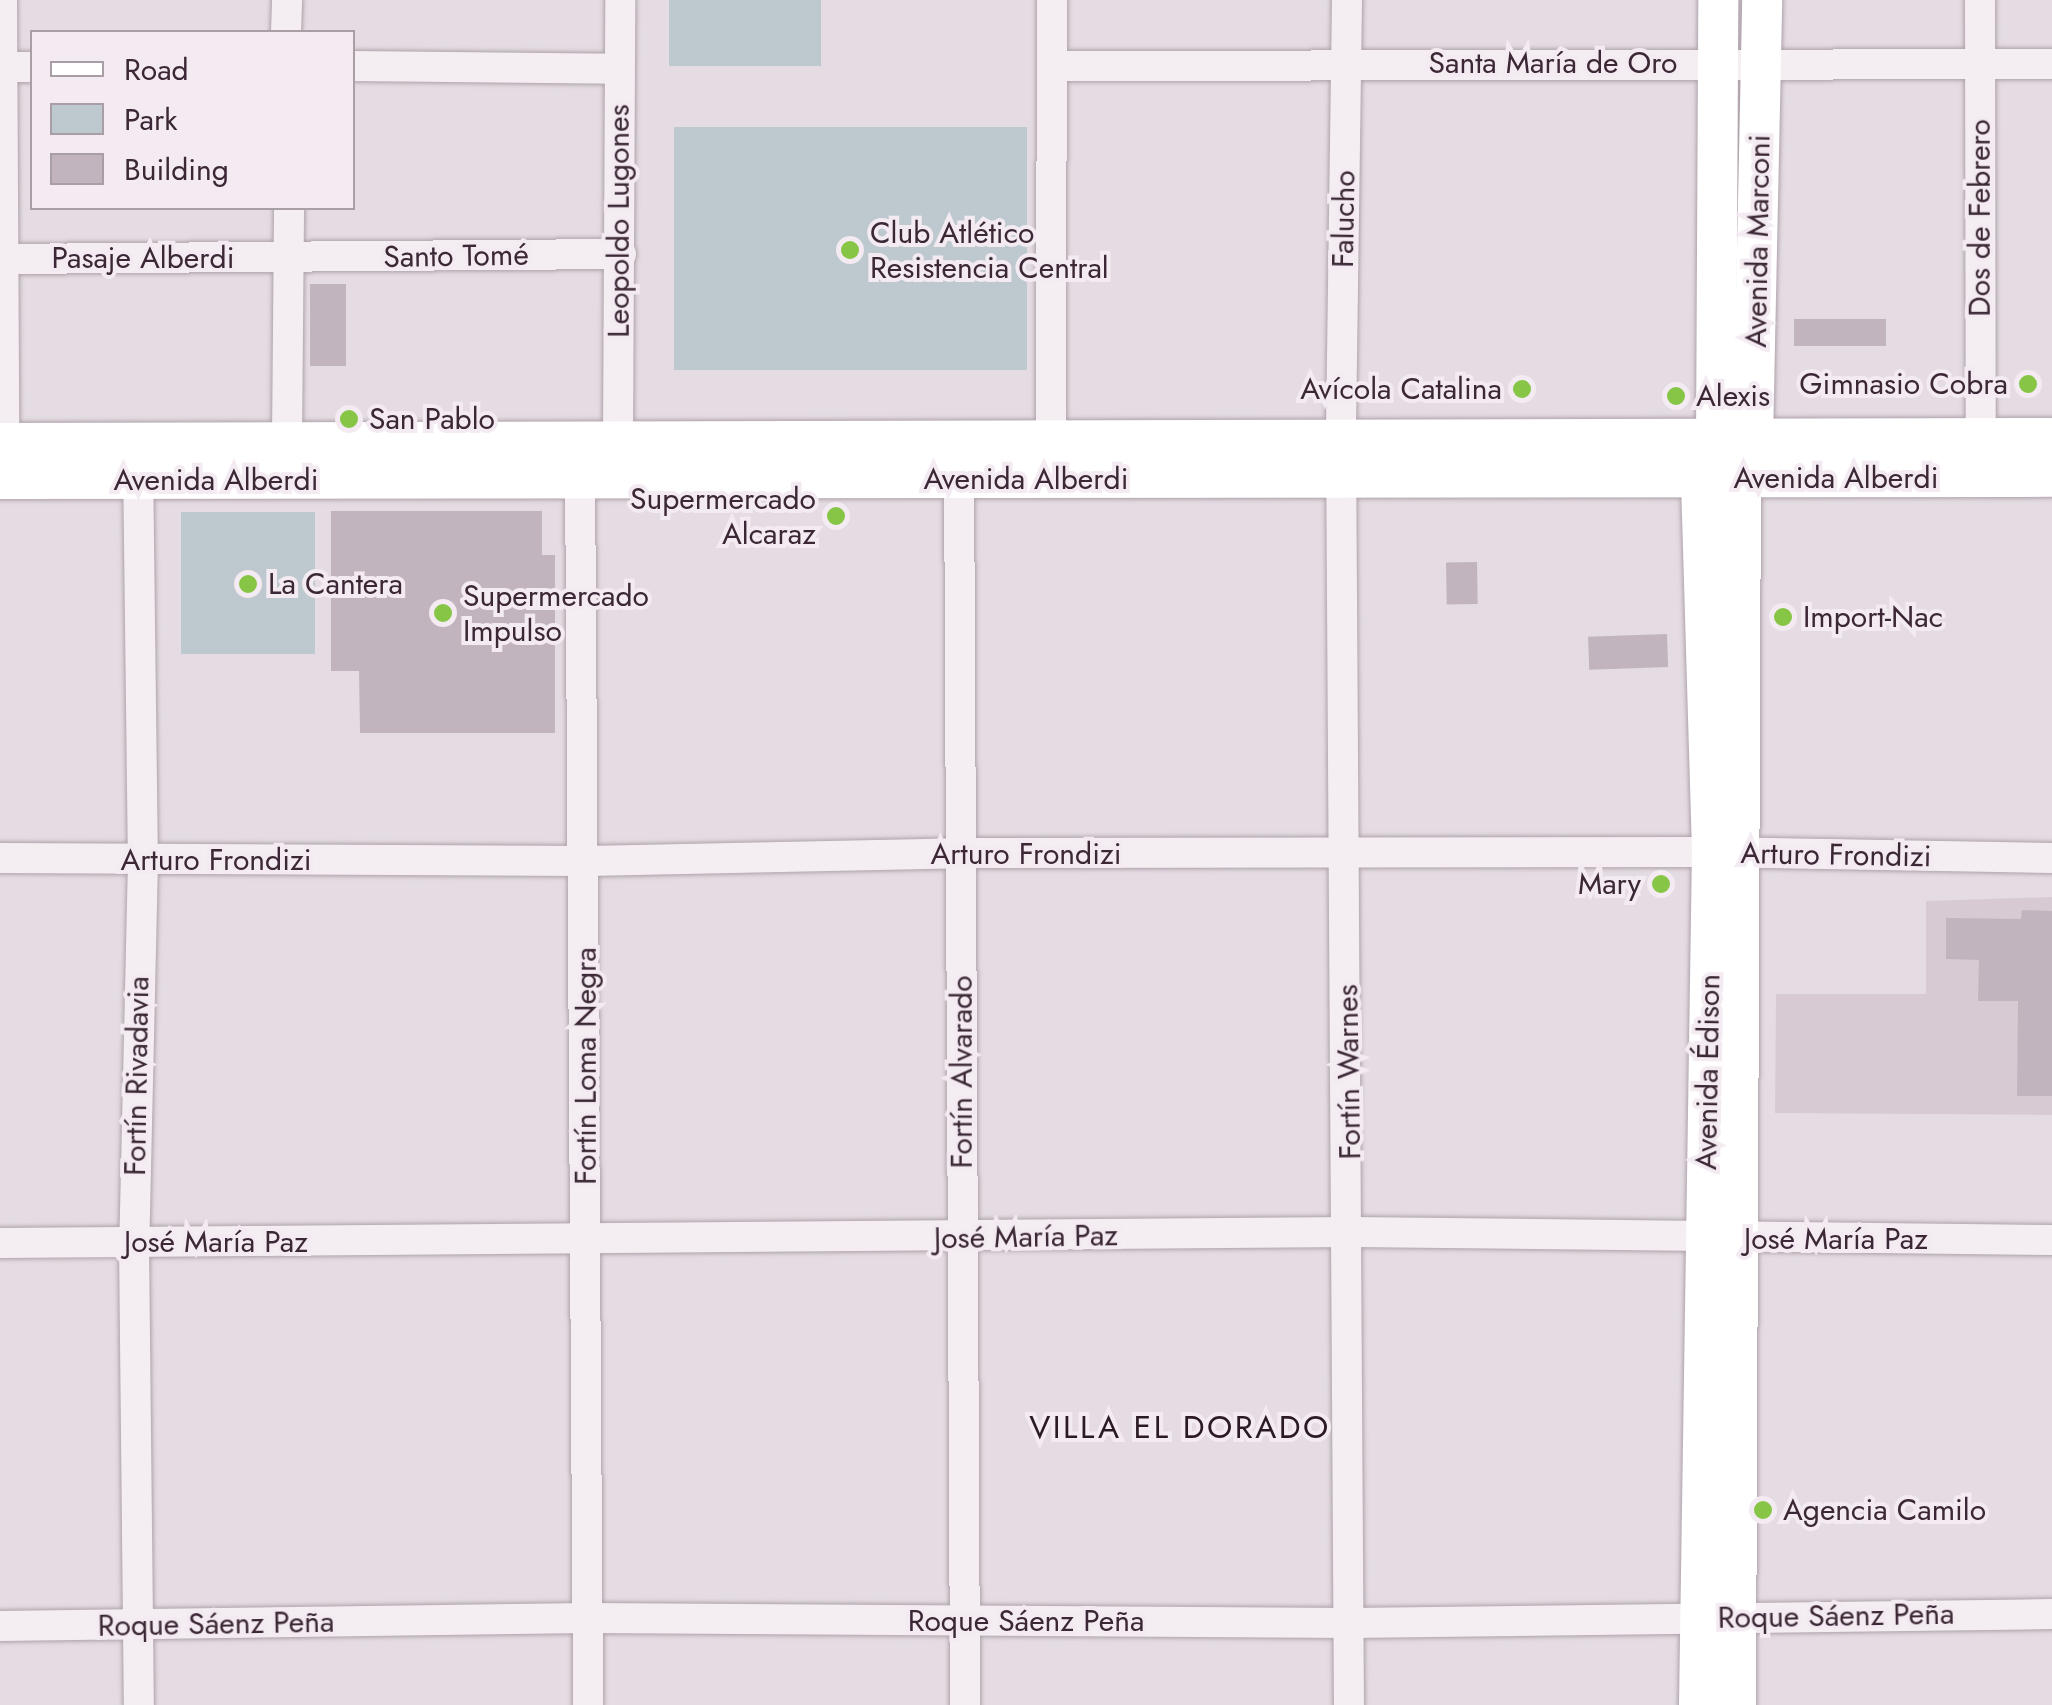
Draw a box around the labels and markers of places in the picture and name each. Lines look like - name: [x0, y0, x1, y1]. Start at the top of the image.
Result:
- place label: Club Atlético Resistencia Central: [870, 215, 1109, 286]
- marker: Club Atlético Resistencia Central: [839, 239, 861, 261]
- place label: Gimnasio Cobra: [1799, 366, 2008, 402]
- place label: Avícola Catalina: [1300, 371, 1502, 407]
- marker: Gimnasio Cobra: [2017, 373, 2039, 395]
- marker: Avícola Catalina: [1511, 378, 1533, 400]
- place label: Alexis: [1696, 378, 1770, 414]
- marker: Alexis: [1665, 385, 1687, 407]
- place label: San Pablo: [369, 401, 495, 437]
- marker: San Pablo: [338, 408, 360, 430]
- place label: Supermercado Alcaraz: [630, 481, 816, 552]
- marker: Supermercado Alcaraz: [825, 505, 847, 527]
- place label: La Cantera: [268, 566, 403, 602]
- marker: La Cantera: [237, 573, 259, 595]
- place label: Supermercado Impulso: [463, 578, 649, 648]
- place label: Import-Nac: [1803, 599, 1943, 635]
- marker: Supermercado Impulso: [432, 602, 454, 624]
- marker: Import-Nac: [1772, 606, 1794, 628]
- place label: Mary: [1578, 866, 1641, 902]
- marker: Mary: [1650, 873, 1672, 895]
- place label: Agencia Camilo: [1783, 1492, 1986, 1528]
- marker: Agencia Camilo: [1752, 1499, 1774, 1521]

